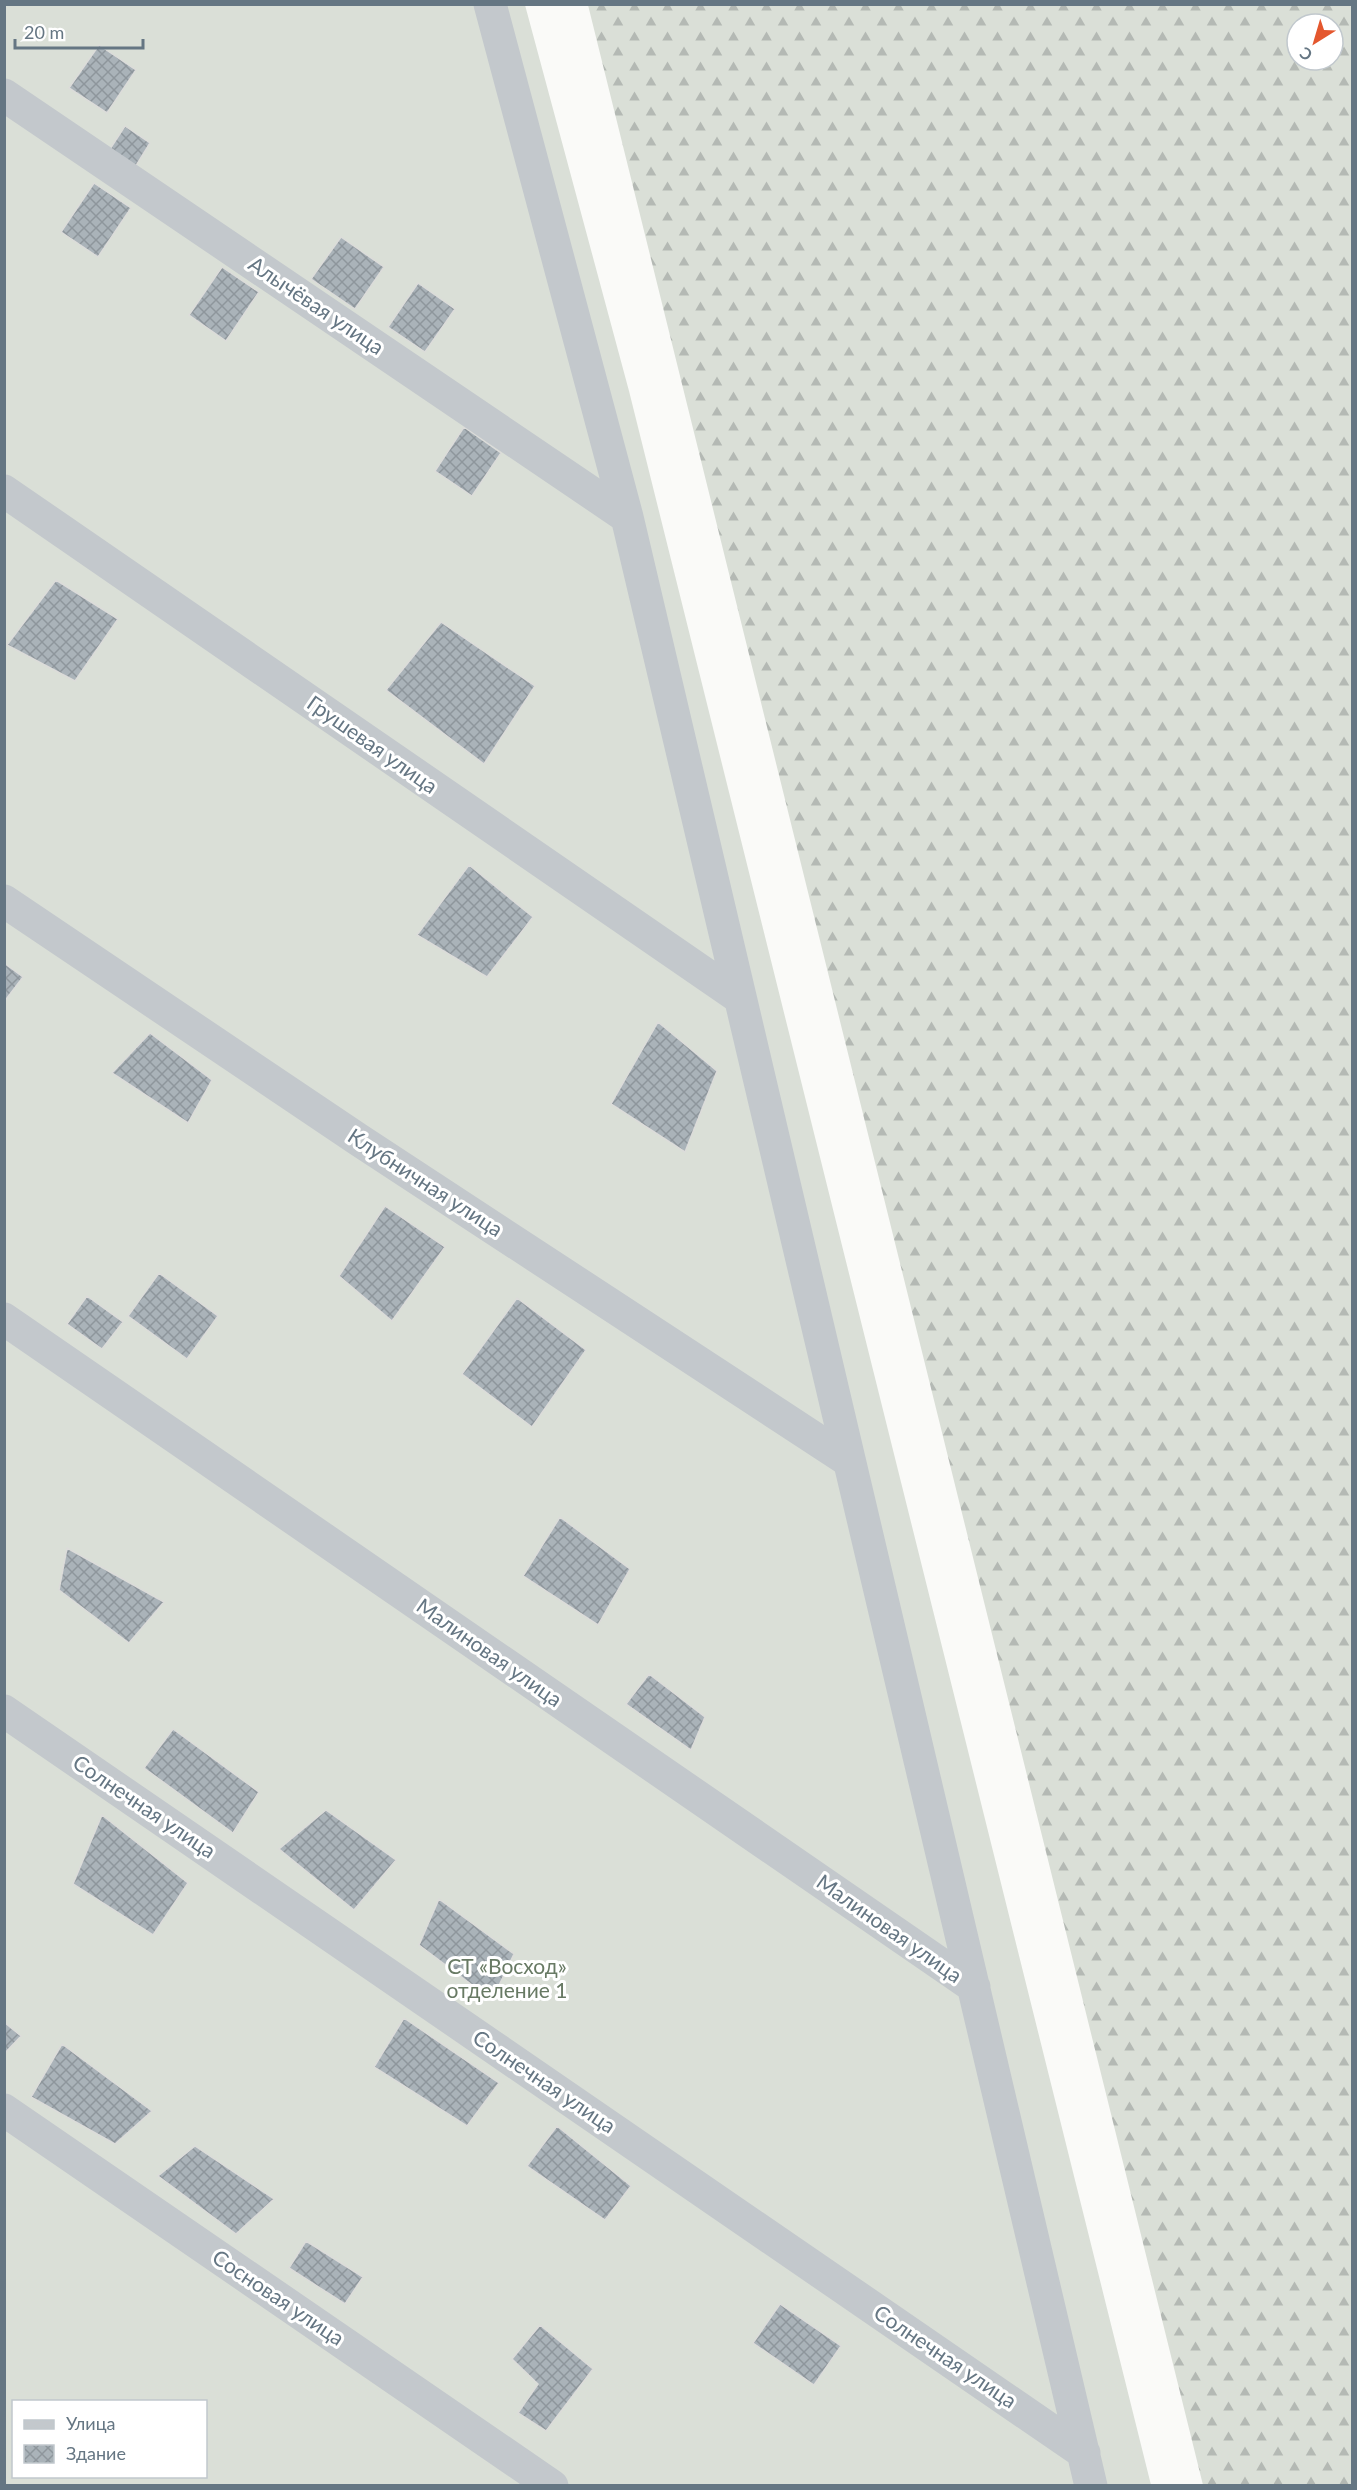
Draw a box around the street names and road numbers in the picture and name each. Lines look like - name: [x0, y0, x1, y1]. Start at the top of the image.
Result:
- street label: Алычёвая улица: [244, 250, 389, 359]
- street label: Грушевая улица: [303, 690, 443, 798]
- street label: Клубничная улица: [344, 1122, 508, 1241]
- street label: Малиновая улица: [412, 1592, 567, 1711]
- street label: Солнечная улица: [69, 1749, 221, 1863]
- street label: Малиновая улица: [812, 1868, 967, 1987]
- street label: Солнечная улица: [469, 2024, 621, 2138]
- street label: Сосновая улица: [208, 2243, 349, 2350]
- street label: Солнечная улица: [870, 2299, 1022, 2413]

